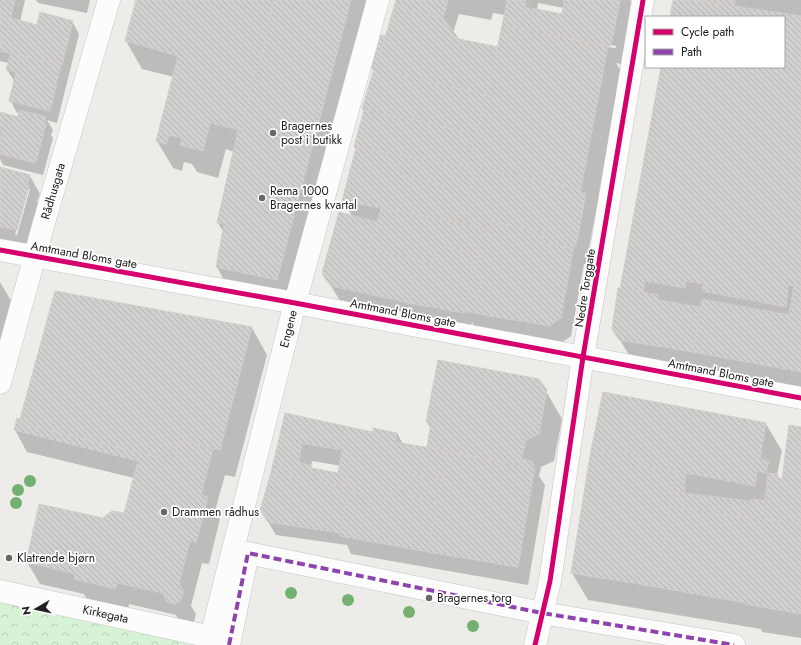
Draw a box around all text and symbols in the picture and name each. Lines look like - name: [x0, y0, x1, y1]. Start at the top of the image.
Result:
- legend: [645, 16, 785, 68]
- text: Cycle path: [681, 23, 734, 41]
- text: Path: [681, 43, 702, 61]
- place label: Bragernes post i butikk: [281, 117, 343, 149]
- marker: Bragernes post i butikk: [268, 128, 278, 138]
- street label: Rådhusgata: [36, 161, 70, 222]
- place label: Rema 1000 Bragernes kvartal: [270, 182, 357, 214]
- marker: Rema 1000 Bragernes kvartal: [257, 193, 267, 203]
- street label: Amtmand Bloms gate: [29, 237, 139, 273]
- street label: Nedre Torggate: [570, 247, 600, 329]
- street label: Amtmand Bloms gate: [349, 294, 457, 332]
- street label: Engene: [275, 308, 302, 350]
- street label: Amtmand Bloms gate: [667, 354, 775, 392]
- place label: Drammen rådhus: [172, 503, 259, 521]
- marker: Drammen rådhus: [159, 507, 169, 517]
- place label: Klatrende bjørn: [17, 549, 95, 567]
- marker: Klatrende bjørn: [4, 553, 14, 563]
- north arrow: [16, 589, 56, 629]
- place label: Bragernes torg: [437, 589, 512, 607]
- marker: Bragernes torg: [424, 593, 434, 603]
- street label: Kirkegata: [81, 600, 130, 628]
- text: N: [18, 605, 35, 616]

